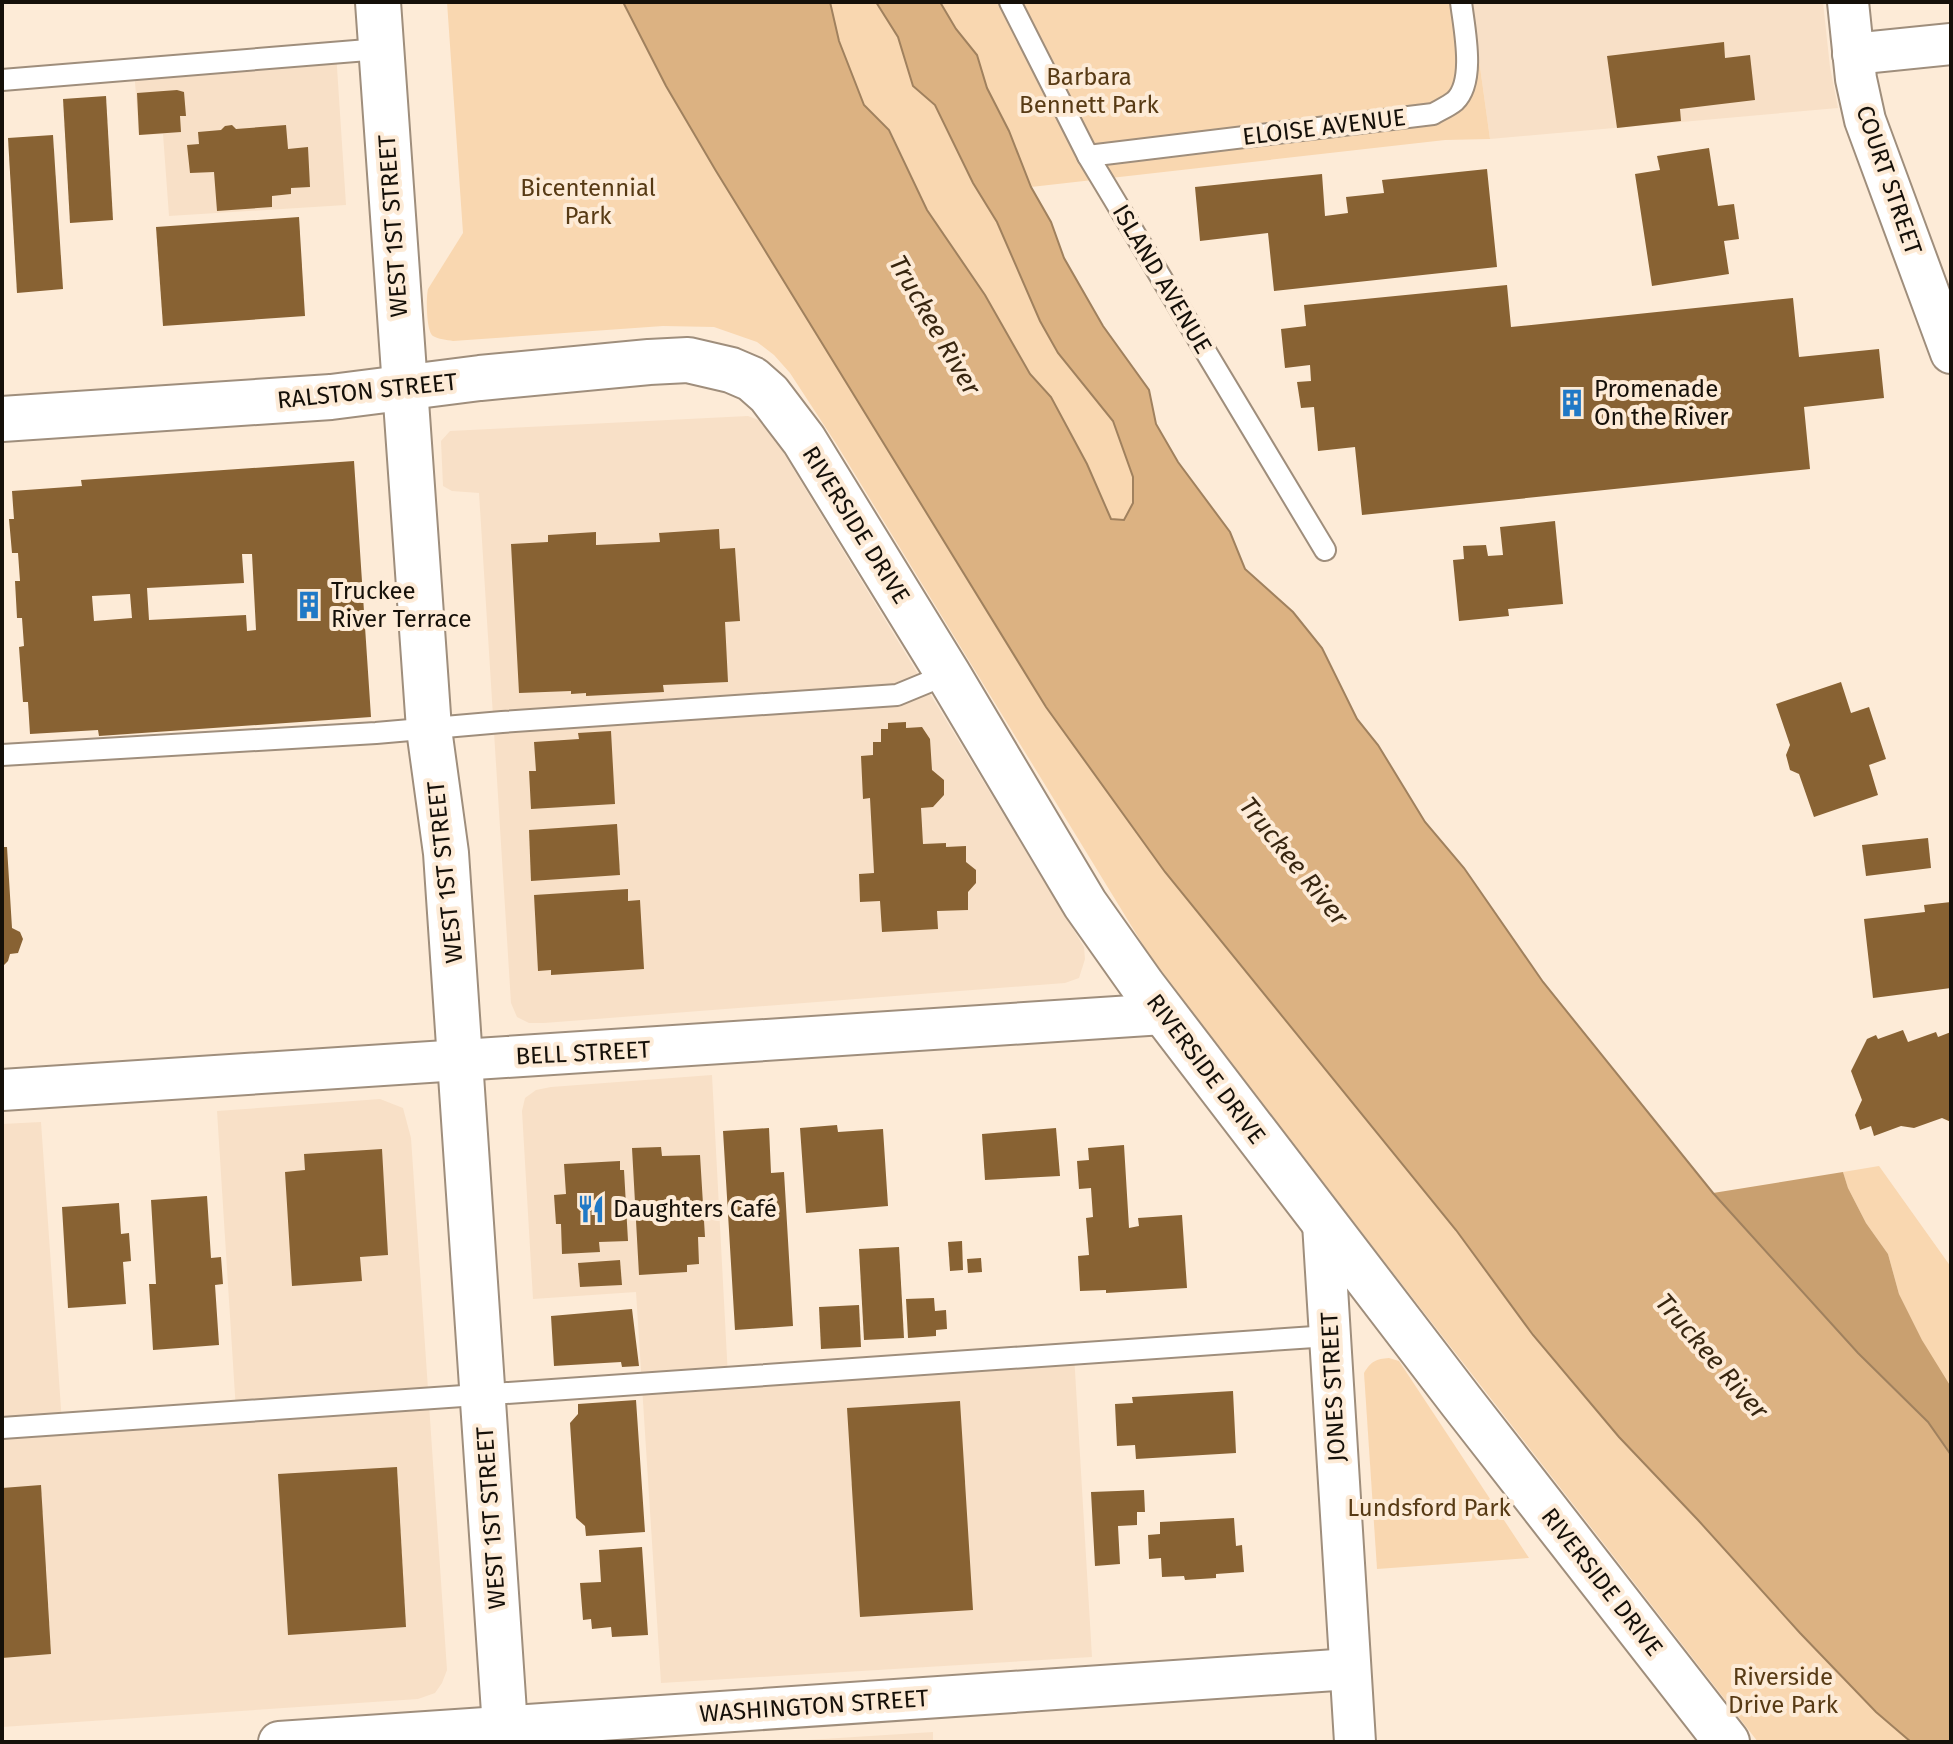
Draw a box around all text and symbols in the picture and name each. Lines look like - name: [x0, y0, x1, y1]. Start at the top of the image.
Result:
- park label: Barbara Bennett Park: [1019, 63, 1160, 119]
- street label: COURT STREET: [1850, 102, 1928, 259]
- street label: ELOISE AVENUE: [1241, 103, 1407, 151]
- street label: WEST 1ST STREET: [373, 133, 413, 318]
- park label: Bicentennial Park: [520, 174, 656, 230]
- street label: ISLAND AVENUE: [1107, 199, 1217, 359]
- water label: Truckee River: [882, 250, 988, 402]
- street label: RALSTON STREET: [276, 368, 459, 414]
- place label: Promenade On the River: [1594, 375, 1729, 431]
- building icon: Promenade On the River: [1557, 388, 1587, 418]
- street label: RIVERSIDE DRIVE: [796, 441, 916, 609]
- place label: Truckee River Terrace: [331, 577, 472, 633]
- building icon: Truckee River Terrace: [294, 590, 324, 620]
- street label: WEST 1ST STREET: [421, 779, 468, 964]
- water label: Truckee River: [1232, 791, 1355, 933]
- street label: RIVERSIDE DRIVE: [1141, 989, 1271, 1149]
- street label: BELL STREET: [515, 1035, 652, 1071]
- restaurant icon: Daughters Café: [576, 1194, 606, 1224]
- place label: Daughters Café: [613, 1195, 777, 1223]
- water label: Truckee River: [1649, 1287, 1775, 1426]
- street label: JONES STREET: [1315, 1311, 1351, 1463]
- street label: WEST 1ST STREET: [471, 1425, 511, 1610]
- park label: Lundsford Park: [1347, 1494, 1511, 1522]
- street label: RIVERSIDE DRIVE: [1535, 1502, 1669, 1662]
- park label: Riverside Drive Park: [1728, 1663, 1839, 1719]
- street label: WASHINGTON STREET: [698, 1684, 930, 1728]

